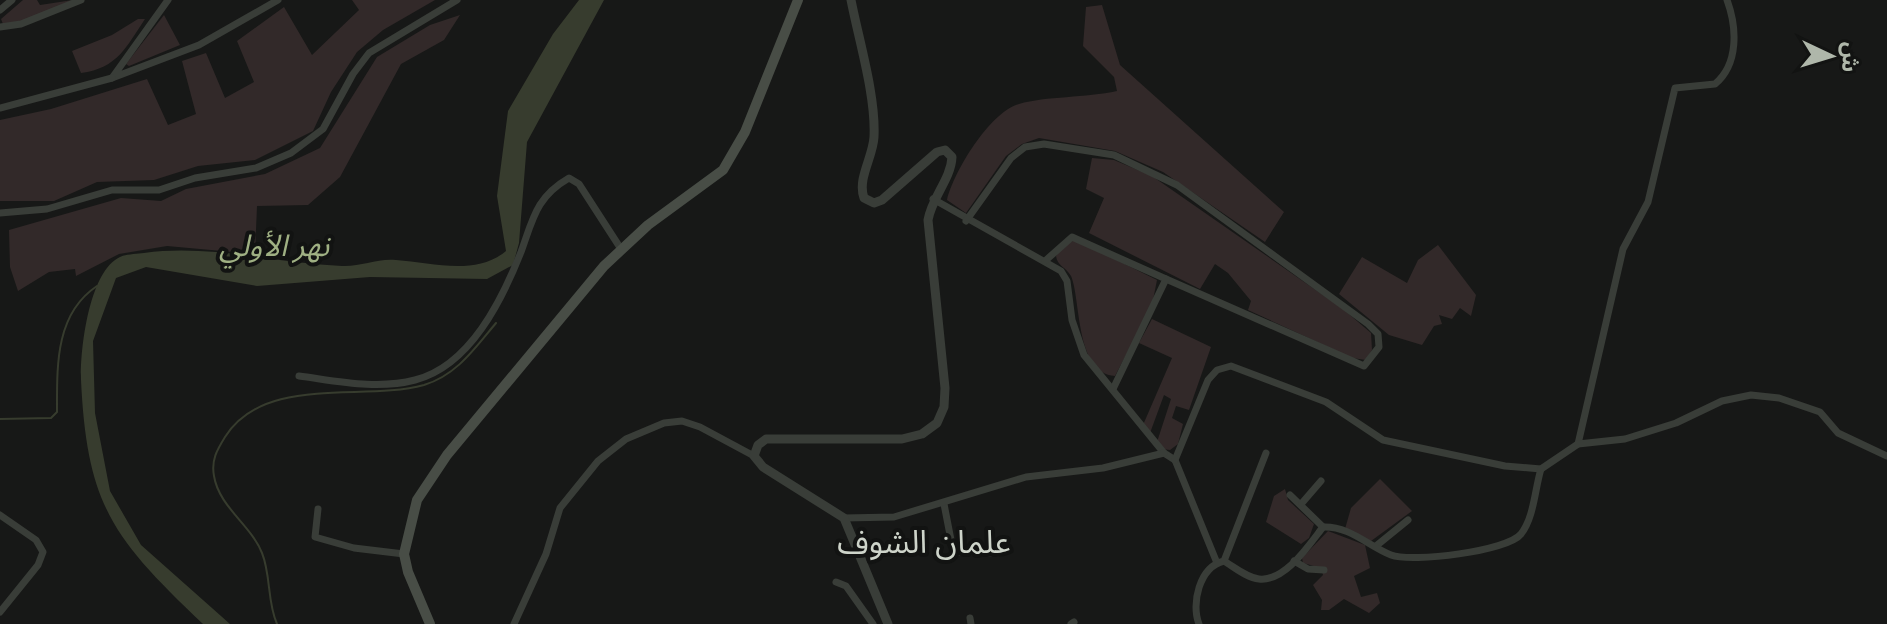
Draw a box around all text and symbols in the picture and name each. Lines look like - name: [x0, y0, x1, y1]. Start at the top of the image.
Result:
- north arrow: [1791, 16, 1871, 96]
- text: ش: [1837, 41, 1866, 73]
- water label: نهر الأولي: [219, 226, 332, 269]
- district label: علمان الشوف: [837, 521, 1011, 561]

